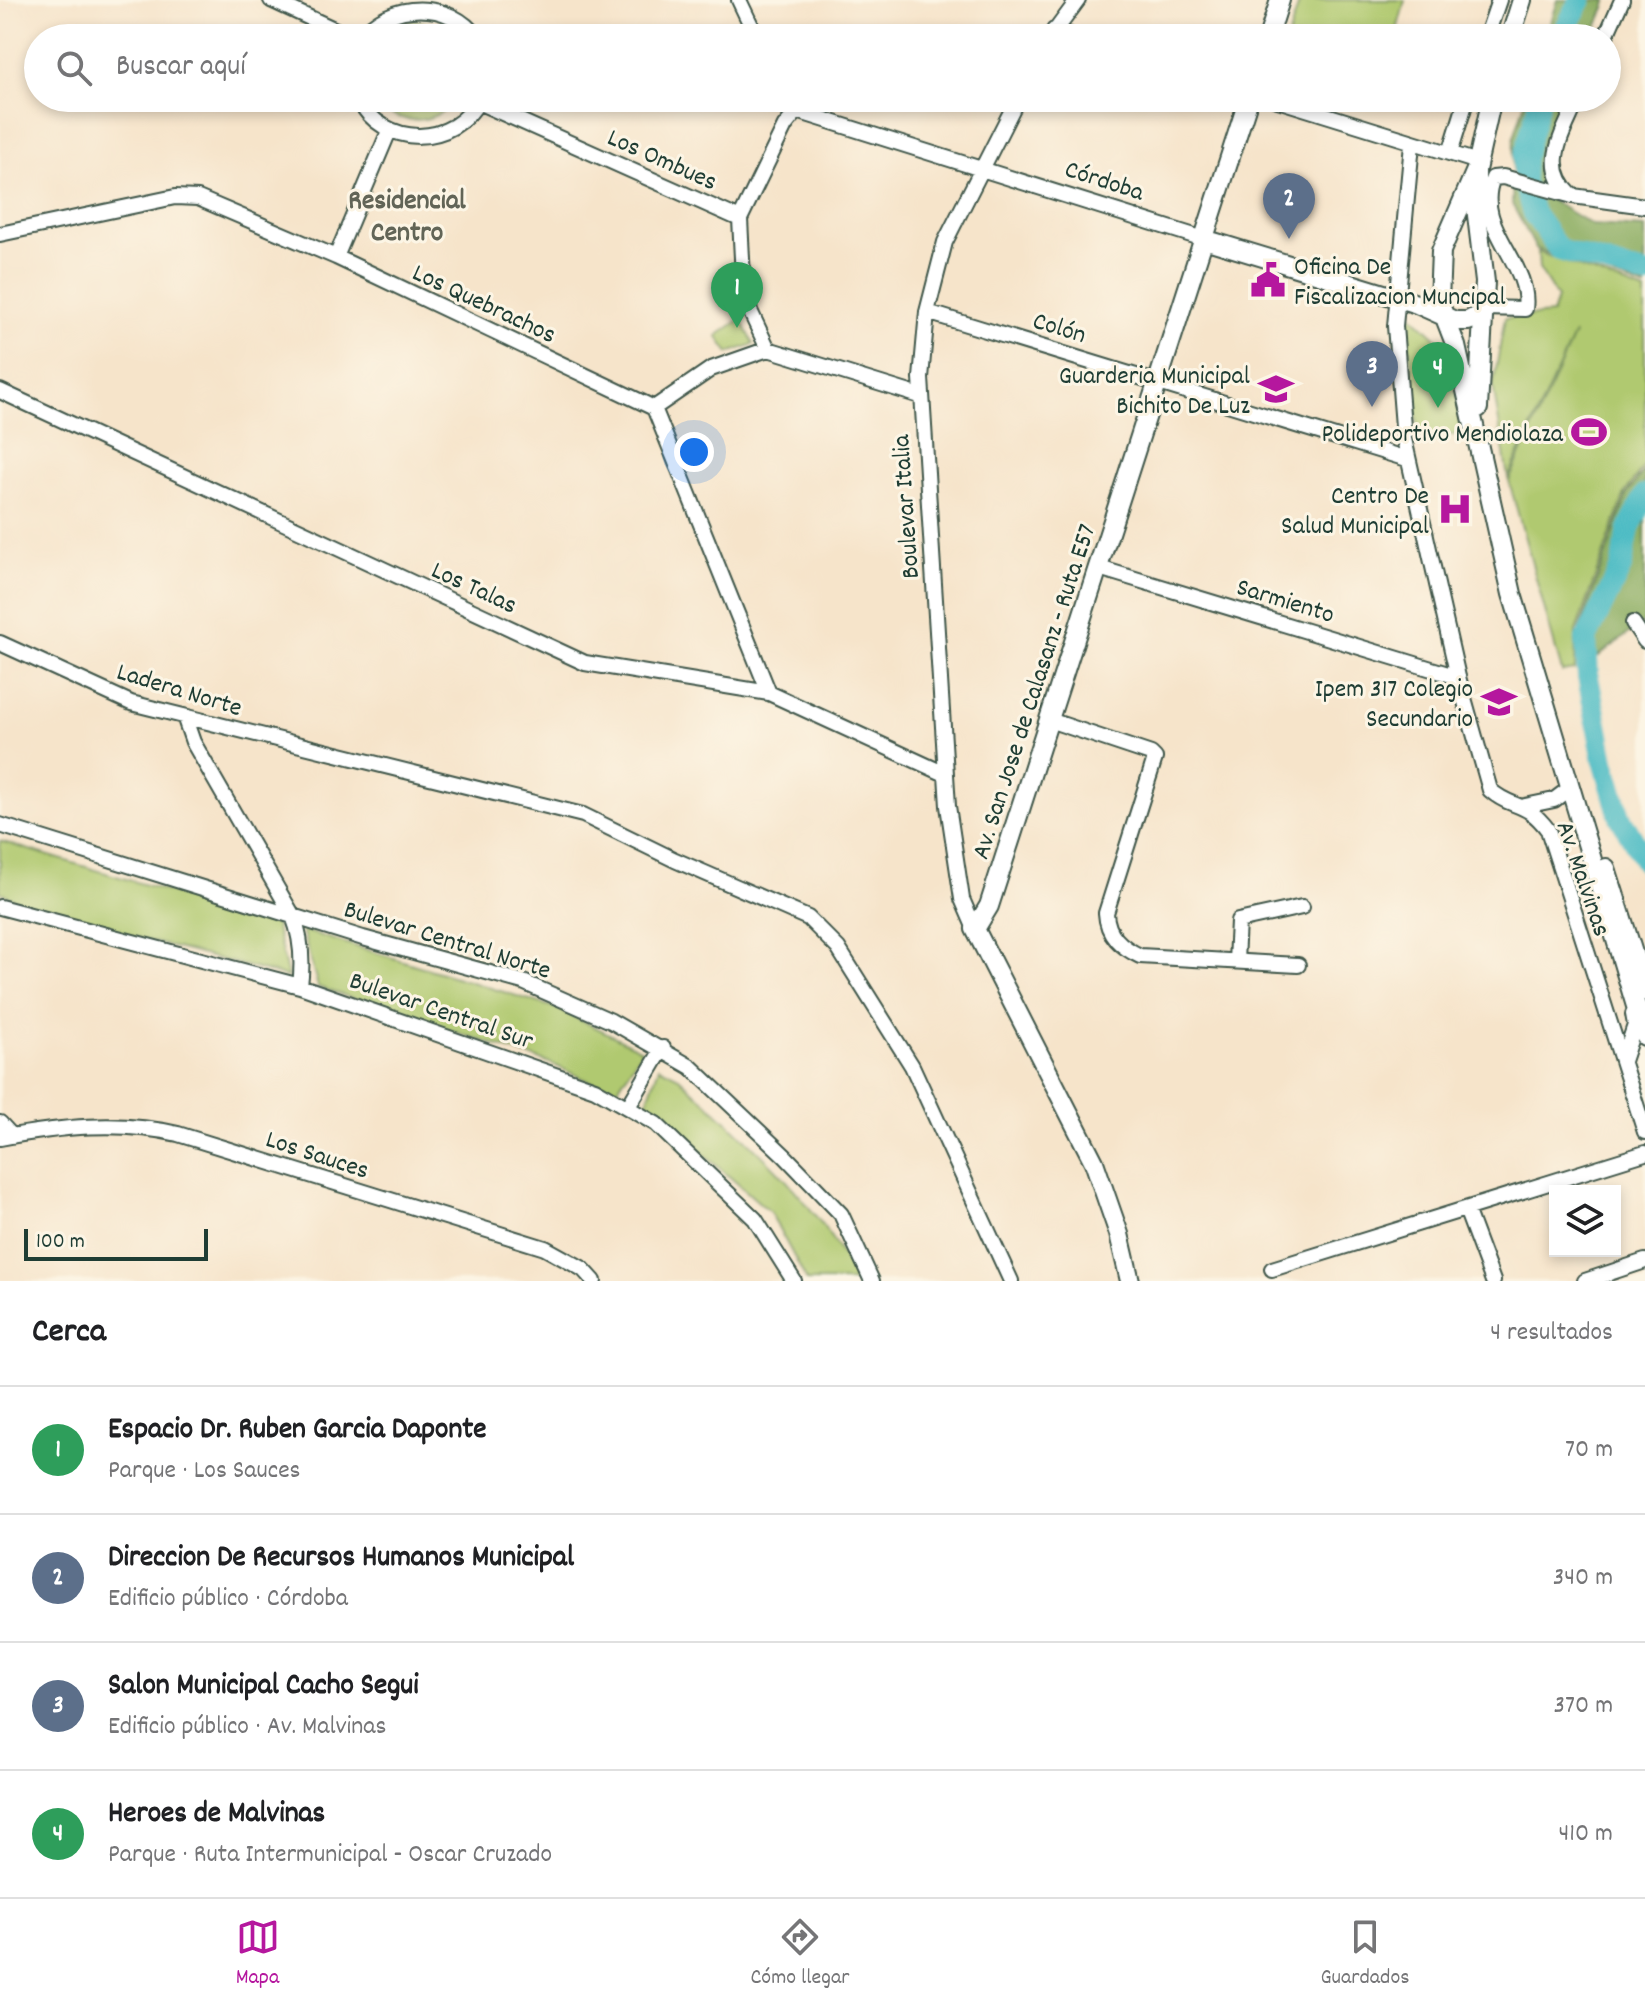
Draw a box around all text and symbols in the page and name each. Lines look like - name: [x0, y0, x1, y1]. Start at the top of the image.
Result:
- search box: [24, 24, 1621, 112]
- icon: search: [52, 46, 96, 90]
- text: Buscar aquí: [116, 47, 246, 90]
- street label: Los Ombues: [601, 121, 722, 202]
- street label: Córdoba: [1060, 152, 1149, 213]
- pin: 2: [1263, 173, 1315, 239]
- district label: Residencial Centro: [348, 183, 466, 255]
- place label: Oficina De Fiscalizacion Muncipal: [1294, 250, 1506, 317]
- street label: Los Quebrachos: [406, 256, 562, 355]
- public building icon: Oficina De Fiscalizacion Muncipal: [1249, 261, 1287, 299]
- pin: 1: [711, 262, 763, 328]
- street label: Colón: [1028, 304, 1090, 355]
- pin: 3: [1346, 341, 1398, 407]
- pin: 4: [1412, 342, 1464, 408]
- place label: Guarderia Municipal Bichito De Luz: [1059, 359, 1250, 426]
- school or university icon: Guarderia Municipal Bichito De Luz: [1257, 370, 1295, 408]
- sports icon: Polideportivo Mendiolaza: [1570, 413, 1608, 451]
- place label: Polideportivo Mendiolaza: [1321, 417, 1564, 454]
- your location: [674, 432, 714, 472]
- street label: Boulevar Italia: [884, 433, 931, 580]
- place label: Centro De Salud Municipal: [1281, 479, 1429, 546]
- hospital icon: Centro De Salud Municipal: [1436, 490, 1474, 528]
- street label: Av. San Jose de Calasanz - Ruta E57: [964, 520, 1107, 865]
- street label: Los Talas: [424, 553, 523, 625]
- street label: Sarmiento: [1231, 570, 1338, 635]
- street label: Ladera Norte: [112, 655, 246, 728]
- place label: Ipem 317 Colegio Secundario: [1315, 672, 1473, 739]
- school or university icon: Ipem 317 Colegio Secundario: [1480, 683, 1518, 721]
- street label: Av. Malvinas: [1545, 817, 1619, 942]
- street label: Bulevar Central Norte: [339, 892, 555, 990]
- street label: Bulevar Central Sur: [344, 964, 538, 1061]
- street label: Los Sauces: [260, 1122, 373, 1190]
- map controls: [1549, 1185, 1621, 1257]
- button: layers: [1549, 1185, 1621, 1257]
- scale bar: [24, 1225, 208, 1261]
- text: 100 m: [36, 1227, 85, 1258]
- text: Cerca: [32, 1309, 106, 1358]
- text: 4 resultados: [1490, 1315, 1613, 1352]
- text: Espacio Dr. Ruben Garcia Daponte: [108, 1410, 487, 1453]
- text: 1: [55, 1432, 61, 1469]
- text: 70 m: [1565, 1432, 1613, 1469]
- text: Parque · Los Sauces: [108, 1453, 301, 1490]
- text: Direccion De Recursos Humanos Municipal: [108, 1538, 574, 1581]
- text: 2: [52, 1560, 64, 1597]
- text: 340 m: [1553, 1560, 1613, 1597]
- text: Edificio público · Córdoba: [108, 1581, 348, 1618]
- text: Salon Municipal Cacho Segui: [108, 1666, 419, 1709]
- text: 3: [52, 1688, 64, 1725]
- text: 370 m: [1554, 1688, 1613, 1725]
- text: Edificio público · Av. Malvinas: [108, 1709, 386, 1746]
- text: Heroes de Malvinas: [108, 1794, 325, 1837]
- text: 4: [53, 1816, 63, 1853]
- text: 410 m: [1559, 1816, 1613, 1853]
- text: Parque · Ruta Intermunicipal - Oscar Cruzado: [108, 1837, 552, 1874]
- tab: Mapa: [236, 1915, 280, 1994]
- tab: Cómo llegar: [751, 1915, 849, 1994]
- tab: Guardados: [1320, 1915, 1409, 1994]

